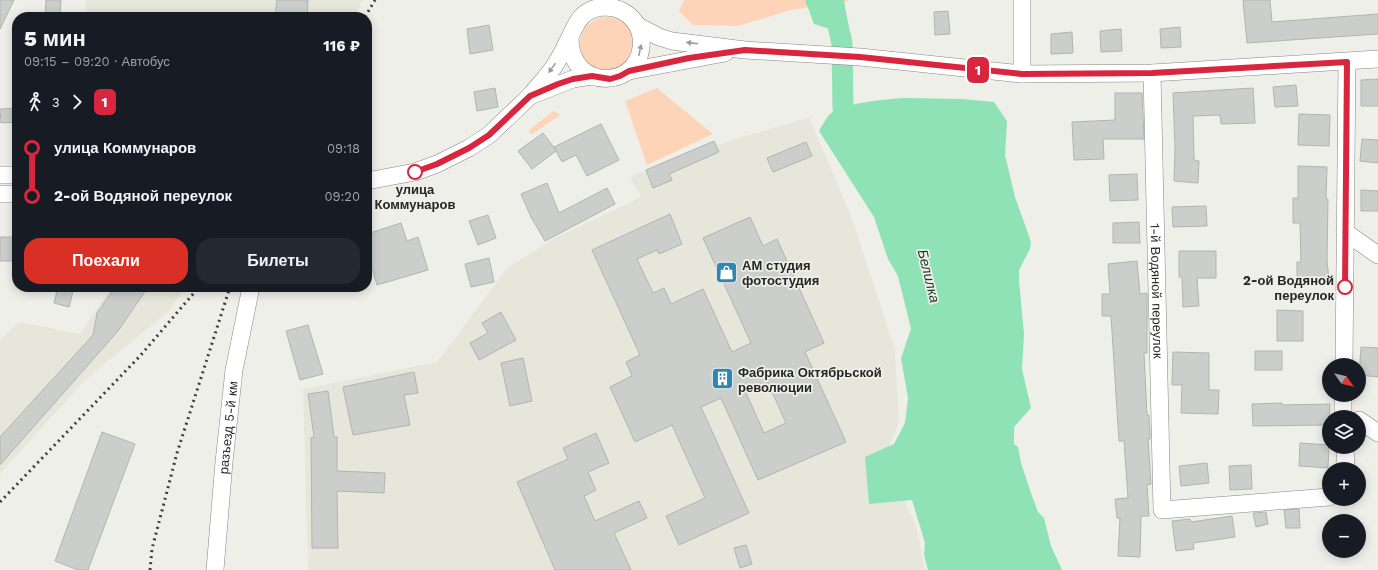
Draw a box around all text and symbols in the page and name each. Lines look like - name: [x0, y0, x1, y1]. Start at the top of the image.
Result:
- text: 5 мин: [24, 26, 86, 51]
- text: 116 ₽: [323, 37, 360, 55]
- one-way arrow: [686, 40, 698, 46]
- one-way arrow: [638, 43, 644, 56]
- text: 09:15 – 09:20 · Автобус: [24, 54, 170, 69]
- line badge: 1: [965, 57, 991, 83]
- text: 1: [975, 62, 981, 78]
- one-way arrow: [548, 63, 556, 74]
- icon: walk: [24, 91, 46, 113]
- icon: forward: [66, 91, 88, 113]
- text: 1: [102, 94, 108, 110]
- text: 3: [52, 95, 60, 110]
- text: улица Коммунаров: [54, 139, 196, 157]
- text: 09:18: [327, 141, 360, 156]
- marker: улица Коммунаров: [407, 164, 423, 180]
- place label: улица Коммунаров: [375, 182, 455, 212]
- text: 2-ой Водяной переулок: [54, 187, 232, 205]
- text: 09:20: [324, 189, 360, 204]
- street label: 1-й Водяной переулок: [1148, 223, 1166, 359]
- button: Поехали: [24, 238, 188, 284]
- button: Билеты: [196, 238, 360, 284]
- water label: Белилка: [915, 248, 943, 305]
- place label: АМ студия фотостудия: [742, 258, 819, 288]
- shop icon: АМ студия фотостудия: [713, 259, 739, 285]
- place label: 2-ой Водяной переулок: [1243, 273, 1334, 303]
- marker: 2-ой Водяной переулок: [1337, 279, 1353, 295]
- north arrow: [1322, 358, 1366, 402]
- map controls: [1322, 358, 1366, 558]
- place label: Фабрика Октябрьской революции: [738, 365, 882, 395]
- building icon: Фабрика Октябрьской революции: [709, 366, 735, 392]
- street label: разъезд 5-й км: [216, 380, 240, 475]
- button: layers: [1322, 410, 1366, 454]
- button: +: [1322, 462, 1366, 506]
- button: −: [1322, 514, 1366, 558]

